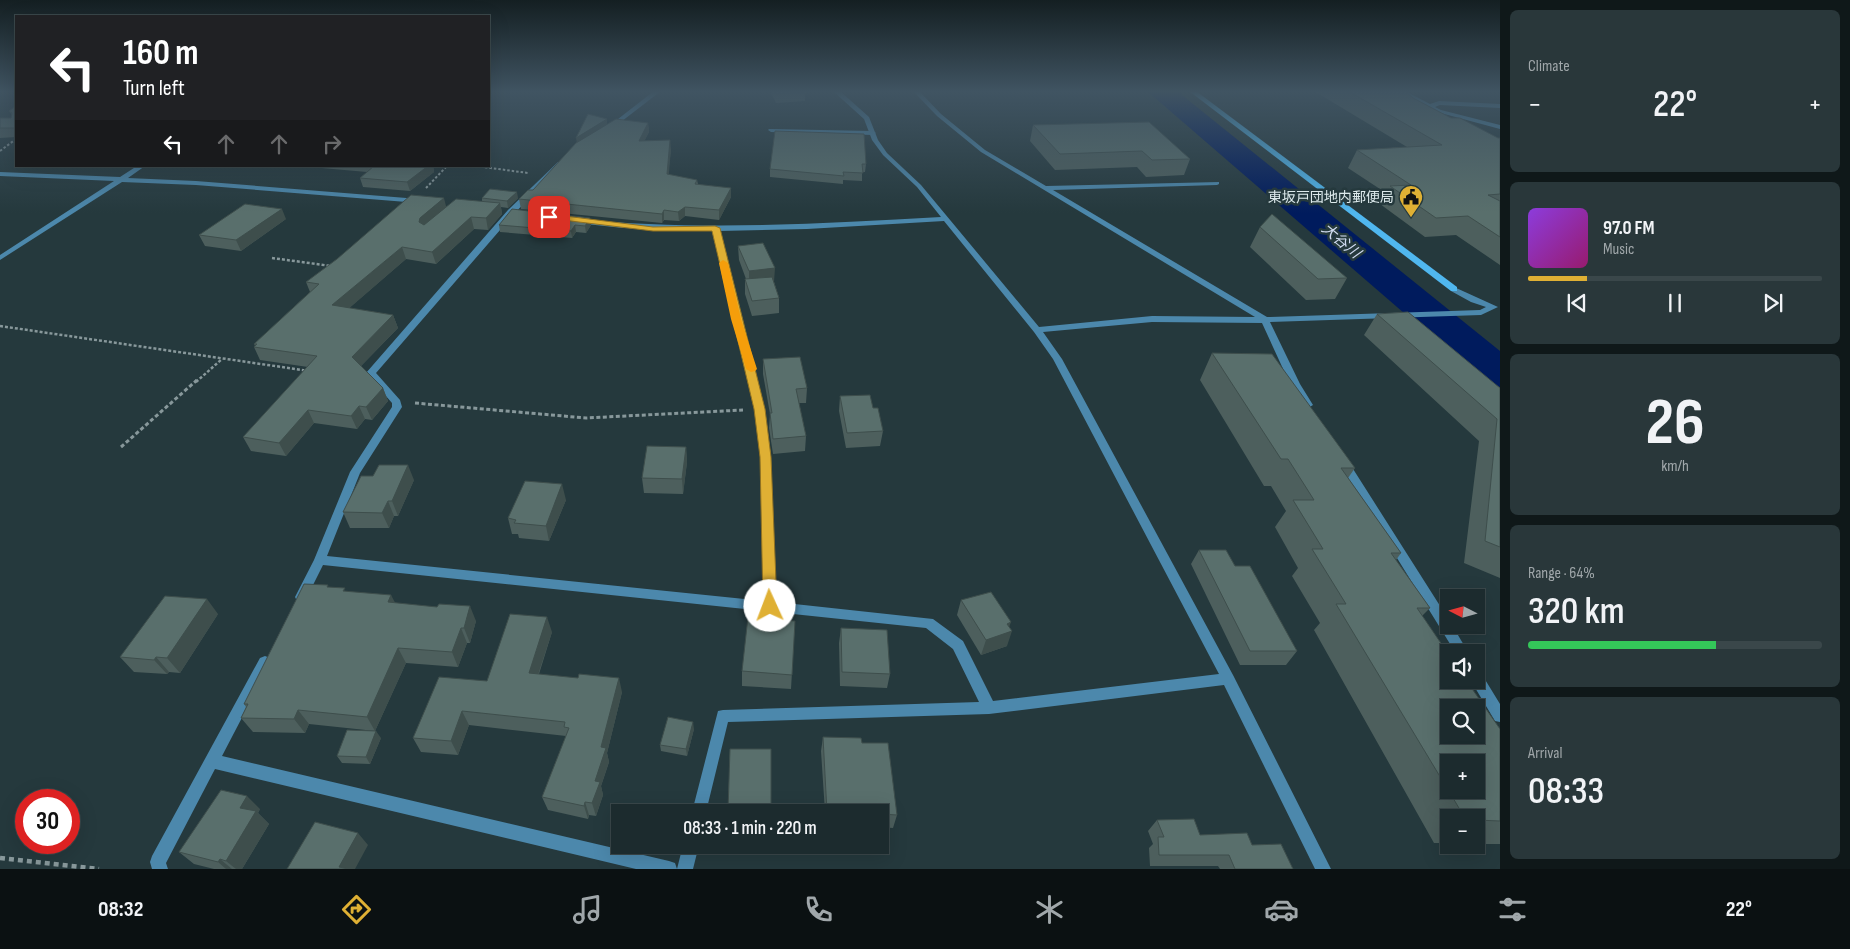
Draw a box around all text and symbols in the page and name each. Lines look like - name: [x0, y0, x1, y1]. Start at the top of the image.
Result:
- text: 160 m: [123, 32, 199, 75]
- icon: left: [40, 35, 105, 100]
- text: Climate: [1528, 57, 1570, 76]
- text: Turn left: [123, 75, 185, 102]
- text: 22°: [1653, 82, 1697, 127]
- text: −: [1528, 88, 1542, 121]
- text: +: [1808, 88, 1822, 121]
- icon: left: [159, 130, 187, 158]
- icon: ahead: [212, 130, 240, 158]
- icon: ahead: [265, 130, 293, 158]
- icon: right: [318, 130, 346, 158]
- public building icon: 東坂戸団地内郵便局: [1398, 184, 1424, 218]
- place label: 東坂戸団地内郵便局: [1268, 189, 1394, 206]
- pin: [528, 196, 570, 238]
- icon: arrive: [535, 203, 563, 231]
- text: 97.0 FM: [1603, 217, 1654, 240]
- water label: 大谷川: [1318, 219, 1366, 264]
- text: Music: [1603, 240, 1634, 259]
- icon: previous: [1563, 289, 1591, 317]
- icon: pause: [1661, 289, 1689, 317]
- icon: next: [1759, 289, 1787, 317]
- text: 26: [1645, 385, 1705, 463]
- text: km/h: [1661, 457, 1689, 476]
- text: Range · 64%: [1528, 564, 1595, 583]
- position arrow: [743, 579, 795, 631]
- north arrow: [1440, 589, 1485, 634]
- map controls: [1440, 589, 1485, 854]
- text: 320 km: [1528, 589, 1625, 634]
- button: sound: [1440, 644, 1485, 689]
- button: search: [1440, 699, 1485, 744]
- text: Arrival: [1528, 744, 1562, 763]
- button: +: [1440, 754, 1485, 799]
- text: 08:33: [1528, 769, 1604, 814]
- speed limit sign: 30: [15, 789, 80, 854]
- button: −: [1440, 809, 1485, 854]
- text: 08:33 · 1 min · 220 m: [683, 817, 817, 840]
- icon: directions: [339, 892, 374, 927]
- icon: music: [570, 892, 605, 927]
- icon: phone: [801, 892, 836, 927]
- icon: climate: [1032, 892, 1067, 927]
- icon: car: [1264, 892, 1299, 927]
- icon: filters: [1495, 892, 1530, 927]
- text: 08:32: [98, 896, 143, 923]
- text: 22°: [1726, 896, 1752, 923]

